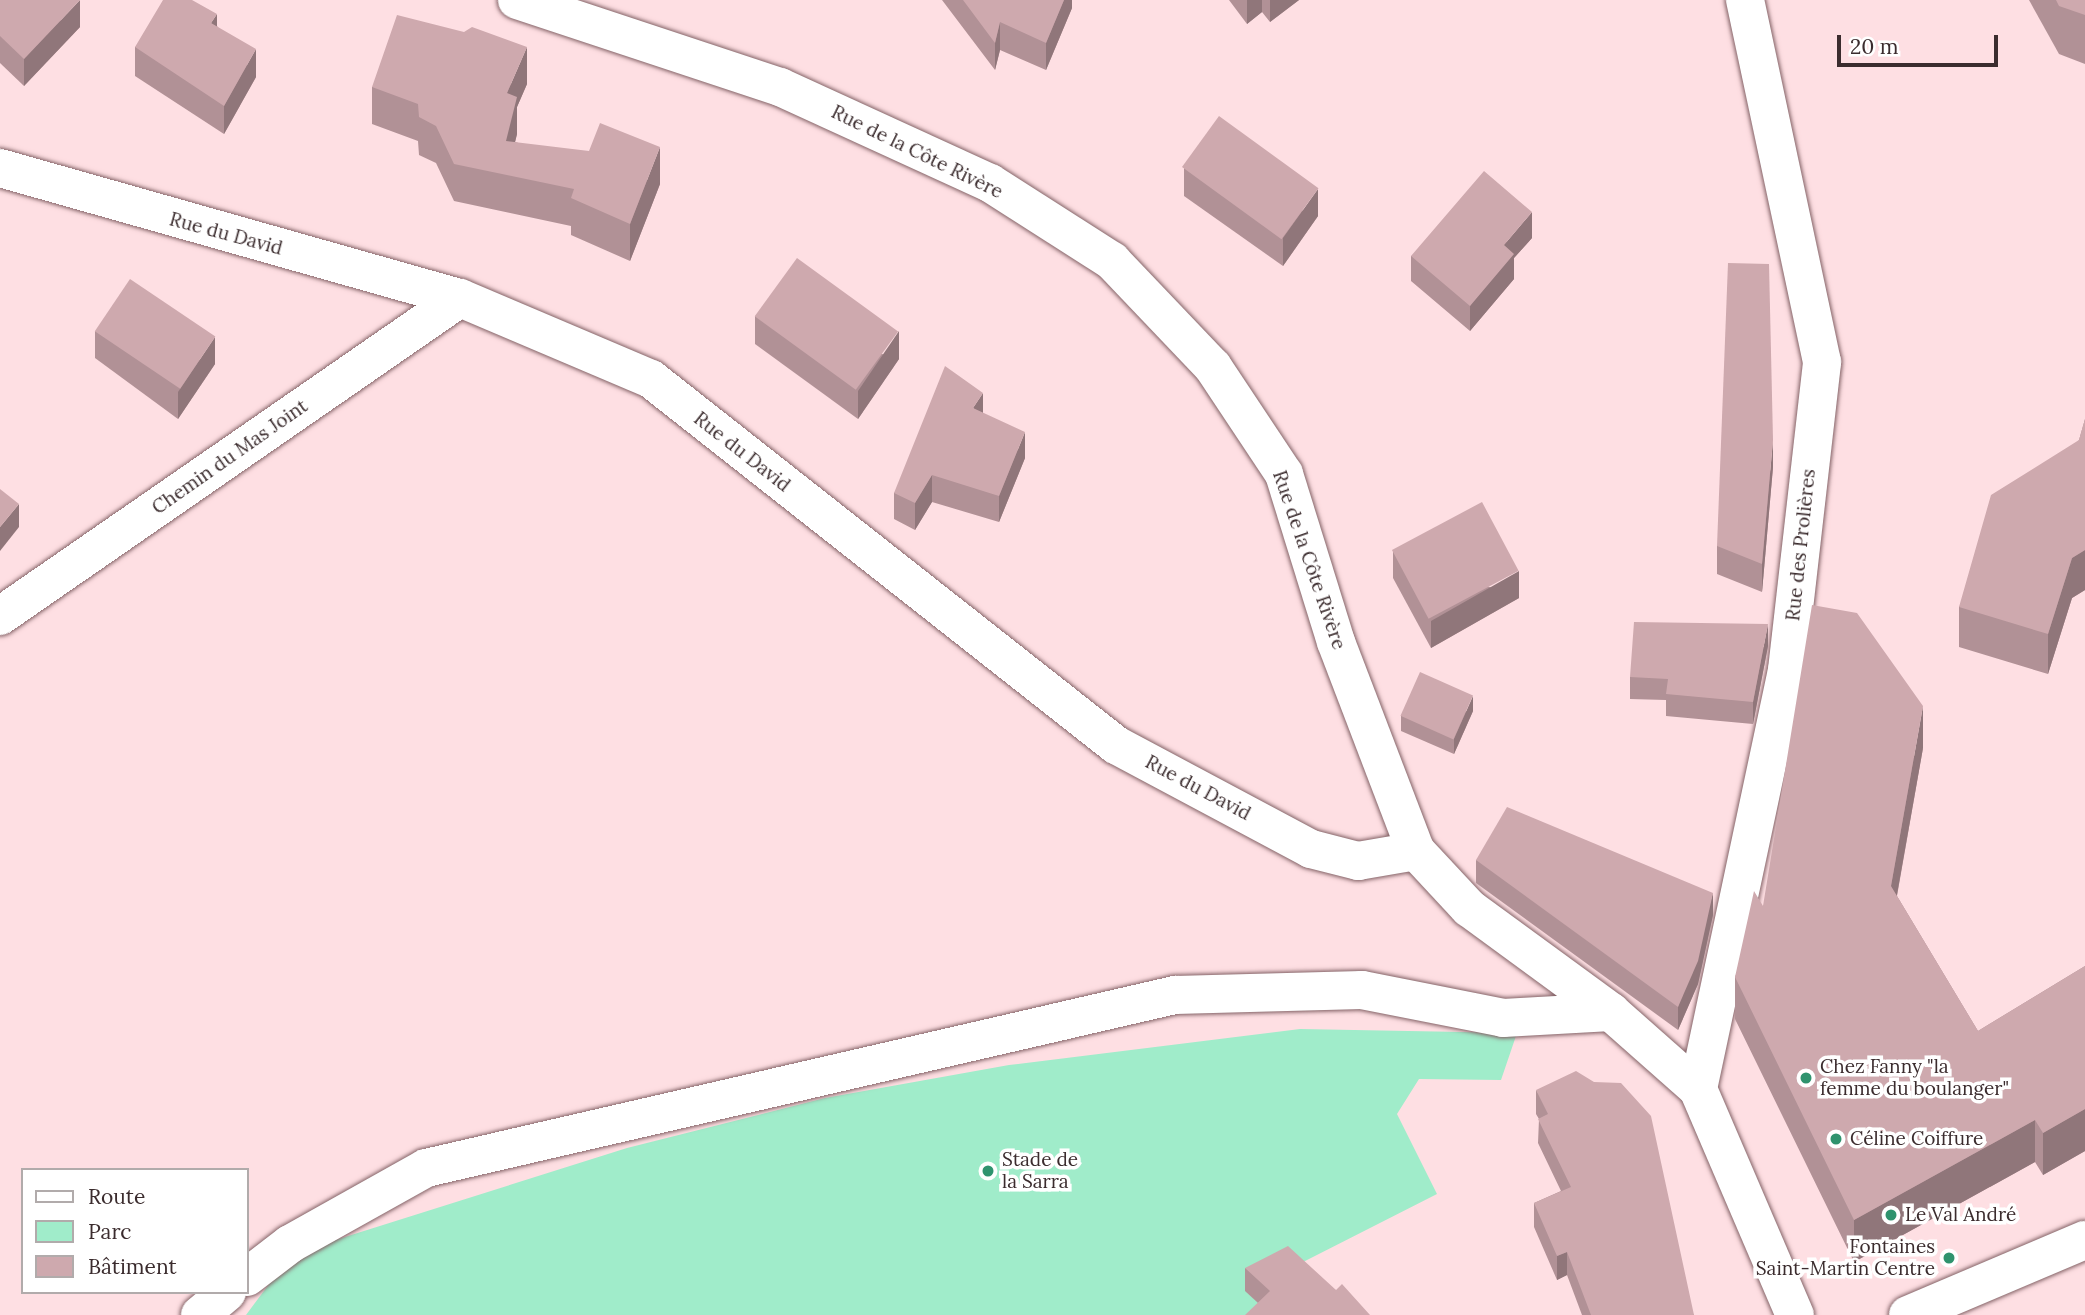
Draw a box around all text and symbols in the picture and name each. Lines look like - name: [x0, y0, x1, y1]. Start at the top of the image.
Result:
- scale bar: [1840, 21, 2001, 65]
- text: 20 m: [1850, 33, 1899, 60]
- street label: Rue de la Côte Rivère: [828, 101, 1006, 203]
- street label: Rue du David: [167, 208, 285, 260]
- street label: Chemin du Mas Joint: [148, 395, 312, 519]
- street label: Rue du David: [689, 407, 795, 497]
- street label: Rue de la Côte Rivère: [1268, 468, 1350, 652]
- street label: Rue des Prolières: [1782, 468, 1820, 622]
- street label: Rue du David: [1141, 751, 1255, 825]
- place label: Chez Fanny "la femme du boulanger": [1820, 1056, 2009, 1100]
- marker: Chez Fanny "la femme du boulanger": [1798, 1070, 1814, 1086]
- place label: Céline Coiffure: [1850, 1128, 1983, 1150]
- marker: Céline Coiffure: [1828, 1131, 1844, 1147]
- place label: Stade de la Sarra: [1002, 1149, 1078, 1193]
- marker: Stade de la Sarra: [980, 1163, 996, 1179]
- legend: [21, 1168, 248, 1294]
- text: Route: [88, 1183, 145, 1210]
- place label: Le Val André: [1905, 1204, 2016, 1226]
- marker: Le Val André: [1883, 1207, 1899, 1223]
- text: Parc: [88, 1218, 132, 1245]
- place label: Fontaines Saint-Martin Centre: [1756, 1236, 1935, 1280]
- marker: Fontaines Saint-Martin Centre: [1941, 1250, 1957, 1266]
- text: Bâtiment: [88, 1253, 177, 1280]

